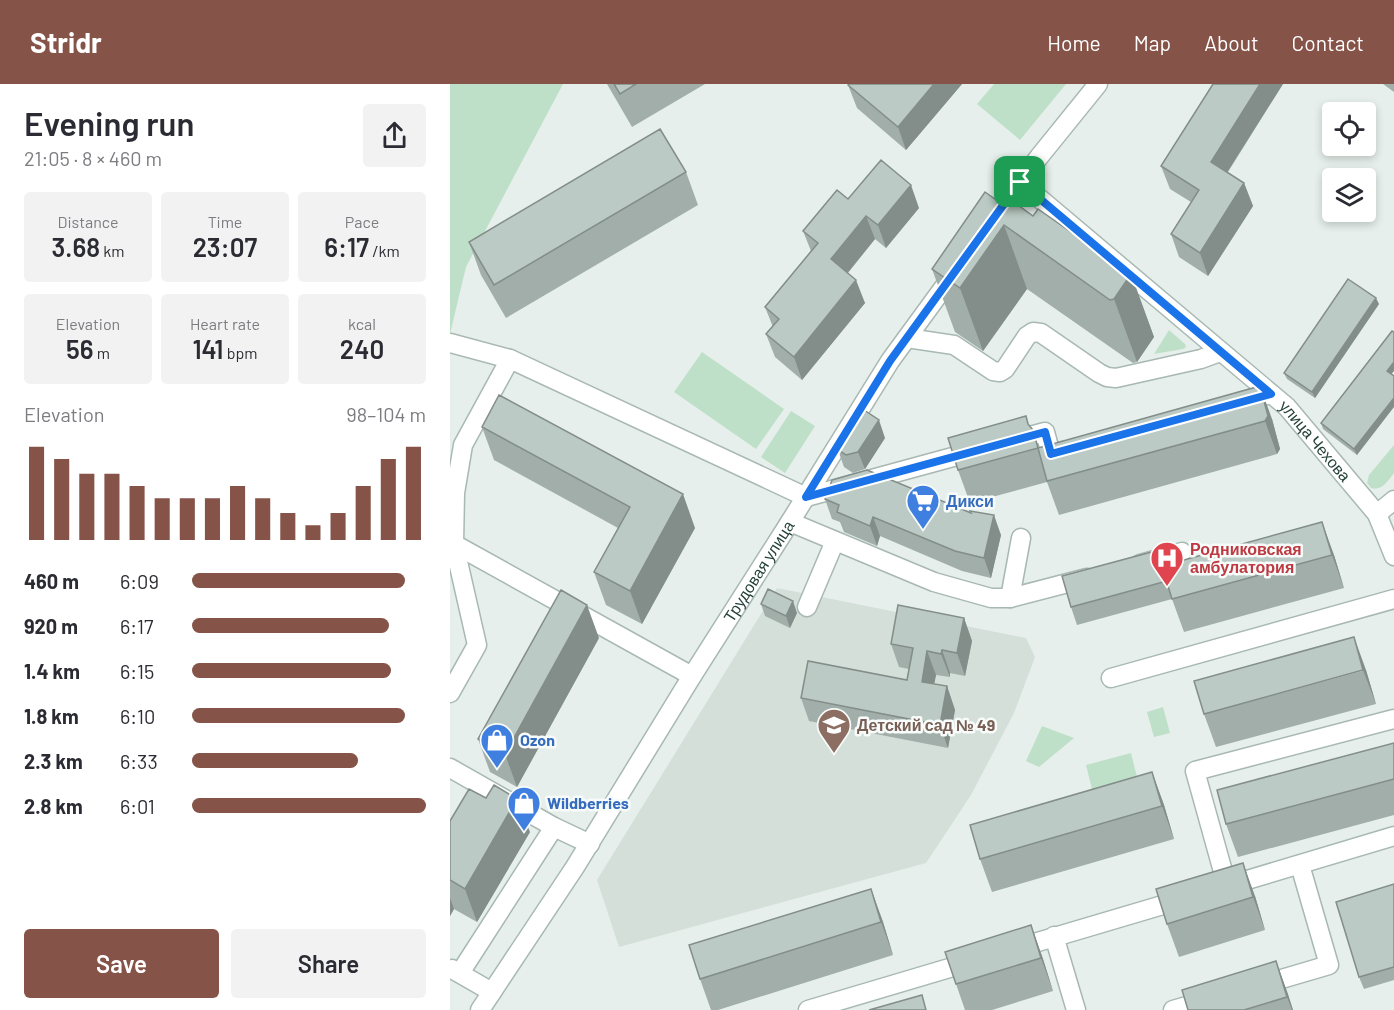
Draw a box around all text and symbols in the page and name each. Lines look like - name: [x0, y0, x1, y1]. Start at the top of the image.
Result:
- text: Stridr: [30, 25, 102, 59]
- text: Home: [1047, 30, 1101, 55]
- text: Map: [1134, 30, 1171, 55]
- text: About: [1204, 30, 1259, 55]
- text: Contact: [1292, 30, 1364, 55]
- map controls: [1322, 102, 1376, 222]
- button: locate: [1322, 102, 1376, 156]
- text: Evening run: [24, 103, 194, 143]
- button: share: [363, 104, 426, 167]
- text: 21:05 · 8 × 460 m: [24, 146, 162, 170]
- pin: [994, 156, 1045, 207]
- icon: arrive: [1003, 165, 1036, 198]
- button: layers: [1322, 168, 1376, 222]
- text: Distance: [58, 212, 118, 231]
- text: Time: [208, 212, 242, 231]
- text: Pace: [345, 212, 379, 231]
- text: 3.68: [52, 231, 100, 262]
- text: 23:07: [193, 231, 257, 262]
- text: 6:17: [324, 231, 369, 262]
- text: km: [100, 241, 124, 260]
- text: /km: [369, 241, 400, 260]
- text: Elevation: [56, 314, 120, 333]
- text: Heart rate: [190, 314, 260, 333]
- text: kcal: [348, 314, 376, 333]
- text: 56: [66, 333, 94, 364]
- text: 141: [192, 333, 224, 364]
- text: 240: [340, 333, 384, 364]
- text: m: [94, 343, 110, 362]
- text: bpm: [224, 343, 258, 362]
- street label: улица Чехова: [1276, 395, 1355, 485]
- text: Elevation: [24, 402, 105, 426]
- text: 98–104 m: [346, 402, 426, 426]
- supermarket icon: Дикси: [905, 483, 941, 530]
- place label: Дикси: [946, 491, 994, 510]
- street label: Трудовая улица: [719, 517, 798, 625]
- place label: Родниковская амбулатория: [1190, 539, 1302, 576]
- hospital icon: Родниковская амбулатория: [1149, 540, 1185, 587]
- text: 460 m: [24, 569, 79, 593]
- text: 6:09: [120, 569, 159, 593]
- text: 920 m: [24, 614, 78, 638]
- text: 6:17: [120, 614, 154, 638]
- text: 1.4 km: [24, 659, 80, 683]
- text: 6:15: [120, 659, 154, 683]
- text: 1.8 km: [24, 704, 79, 728]
- text: 6:10: [120, 704, 155, 728]
- school or university icon: Детский сад № 49: [816, 707, 852, 754]
- place label: Детский сад № 49: [857, 715, 995, 734]
- shop icon: Ozon: [479, 722, 515, 769]
- place label: Ozon: [520, 730, 555, 749]
- text: 2.3 km: [24, 749, 83, 773]
- text: 6:33: [120, 749, 158, 773]
- shop icon: Wildberries: [506, 785, 542, 832]
- place label: Wildberries: [547, 793, 629, 812]
- text: 2.8 km: [24, 794, 83, 818]
- text: 6:01: [120, 794, 155, 818]
- button: Save: [24, 929, 219, 998]
- button: Share: [231, 929, 426, 998]

